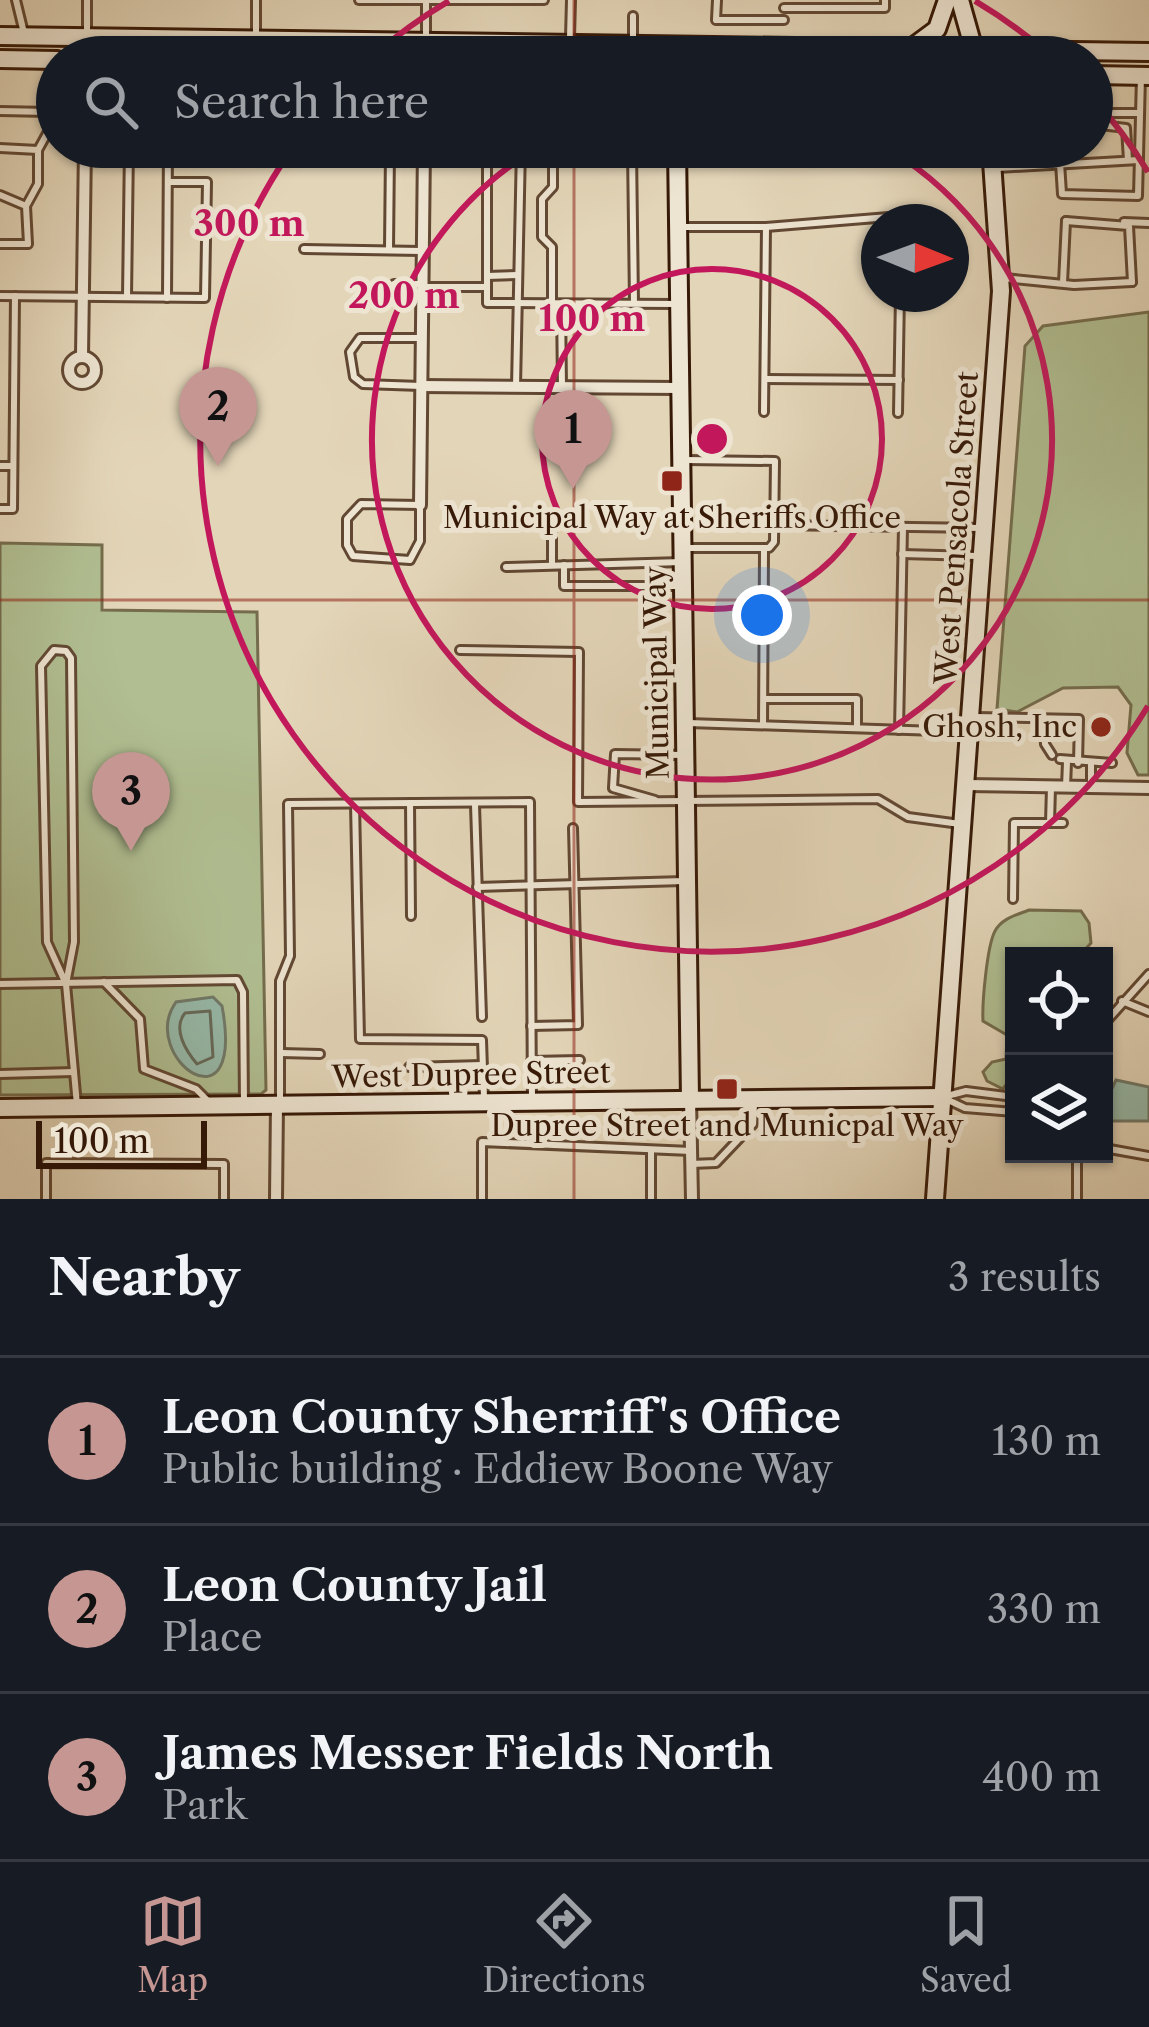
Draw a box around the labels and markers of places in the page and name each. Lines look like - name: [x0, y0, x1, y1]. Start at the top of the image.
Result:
- pin: 2: [179, 367, 257, 466]
- pin: 1: [534, 390, 612, 489]
- centre of rings: [691, 418, 733, 460]
- marker: Municipal Way at Sheriffs Office: [659, 468, 685, 494]
- place label: Municipal Way at Sheriffs Office: [443, 499, 901, 536]
- place label: Ghosh, Inc: [922, 708, 1077, 745]
- marker: Ghosh, Inc: [1088, 714, 1114, 740]
- pin: 3: [92, 752, 170, 851]
- marker: Dupree Street and Municpal Way: [714, 1076, 740, 1102]
- place label: Dupree Street and Municpal Way: [491, 1107, 964, 1144]

